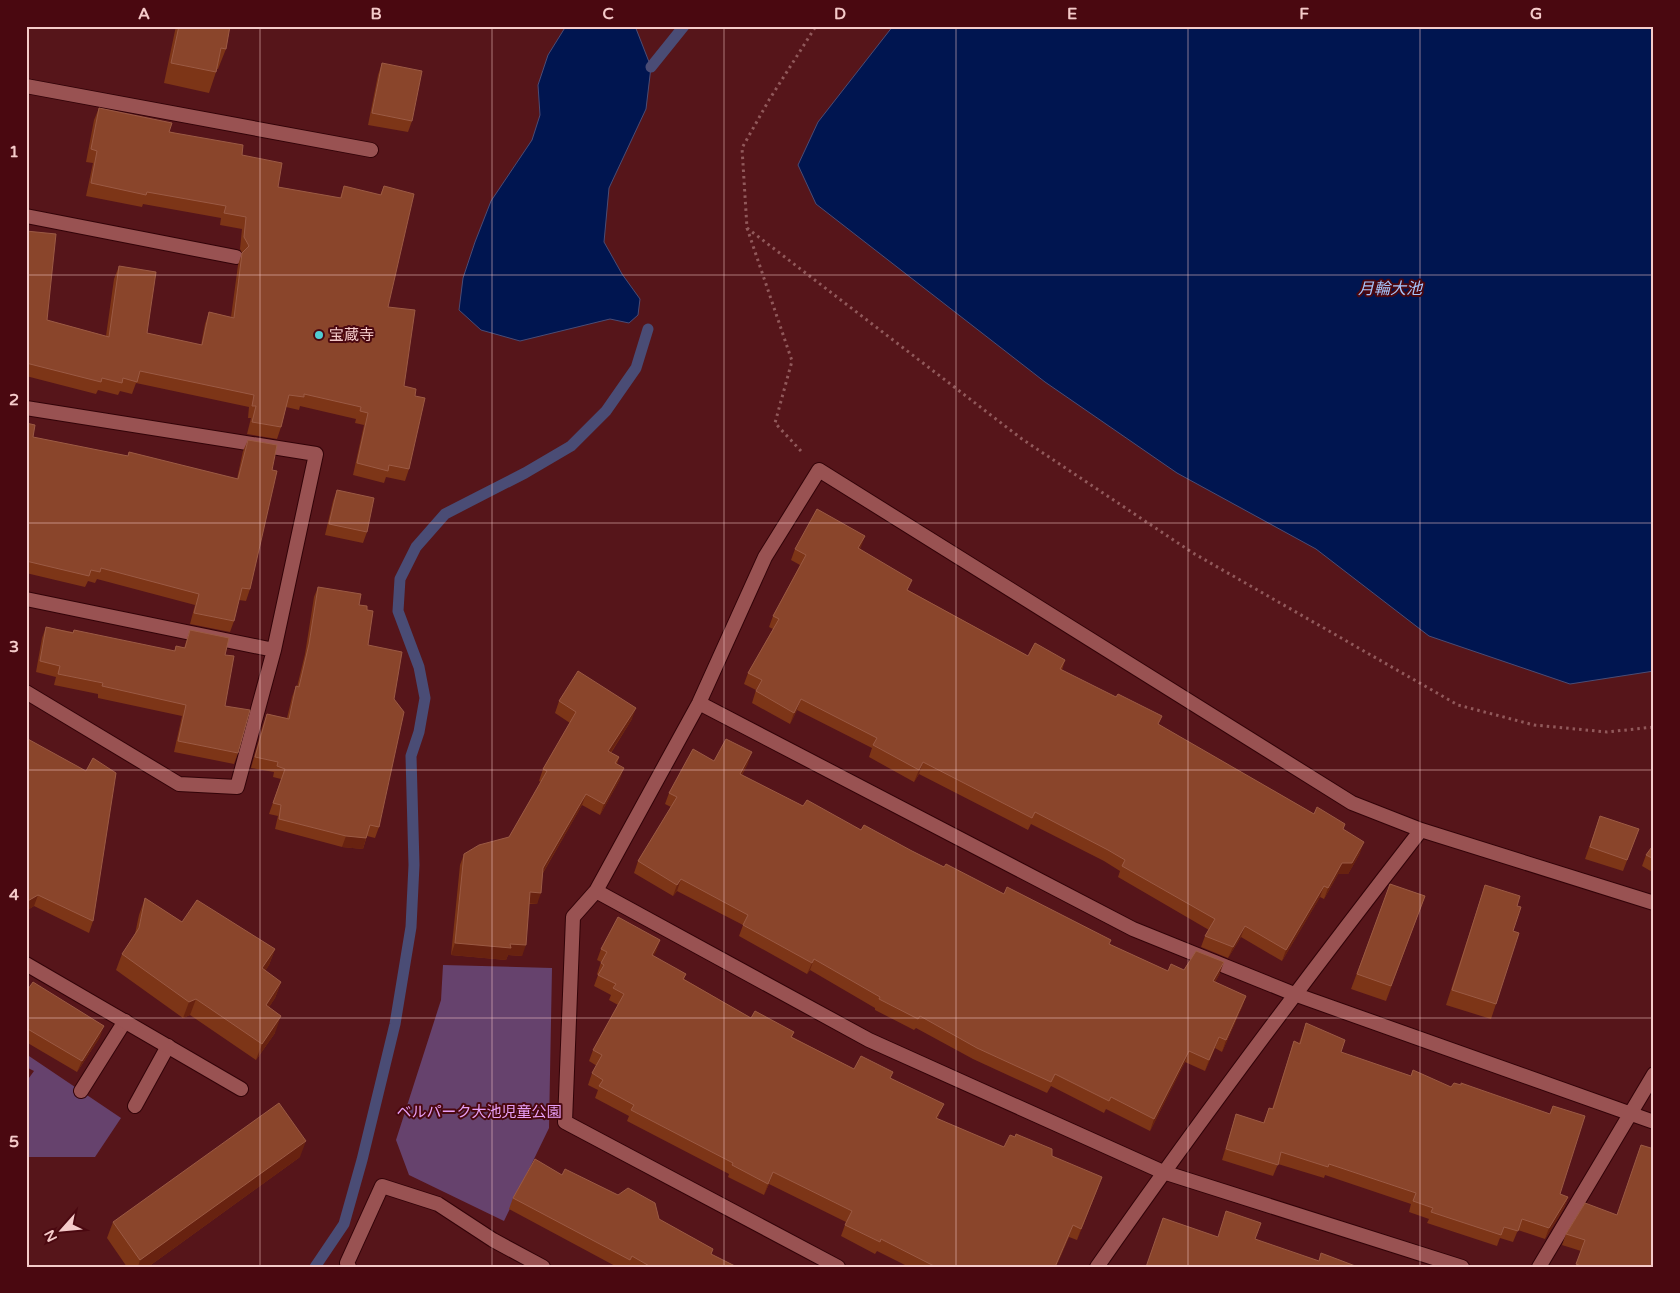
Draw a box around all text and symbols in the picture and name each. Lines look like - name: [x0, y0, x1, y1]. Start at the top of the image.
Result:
- text: A: [138, 4, 150, 24]
- text: B: [370, 4, 382, 24]
- text: C: [602, 4, 614, 24]
- text: D: [834, 4, 846, 24]
- text: E: [1067, 4, 1077, 24]
- text: F: [1299, 4, 1309, 24]
- text: G: [1530, 4, 1542, 24]
- text: 1: [9, 142, 19, 162]
- water label: 月輪大池: [1358, 279, 1424, 299]
- place label: 宝蔵寺: [329, 326, 374, 344]
- marker: 宝蔵寺: [313, 329, 325, 341]
- text: 2: [9, 390, 19, 410]
- text: 3: [9, 637, 19, 657]
- text: 4: [9, 885, 19, 905]
- park label: ベルパーク大池児童公園: [396, 1103, 562, 1121]
- text: 5: [9, 1132, 19, 1152]
- north arrow: [38, 1206, 88, 1256]
- text: N: [41, 1227, 61, 1245]

